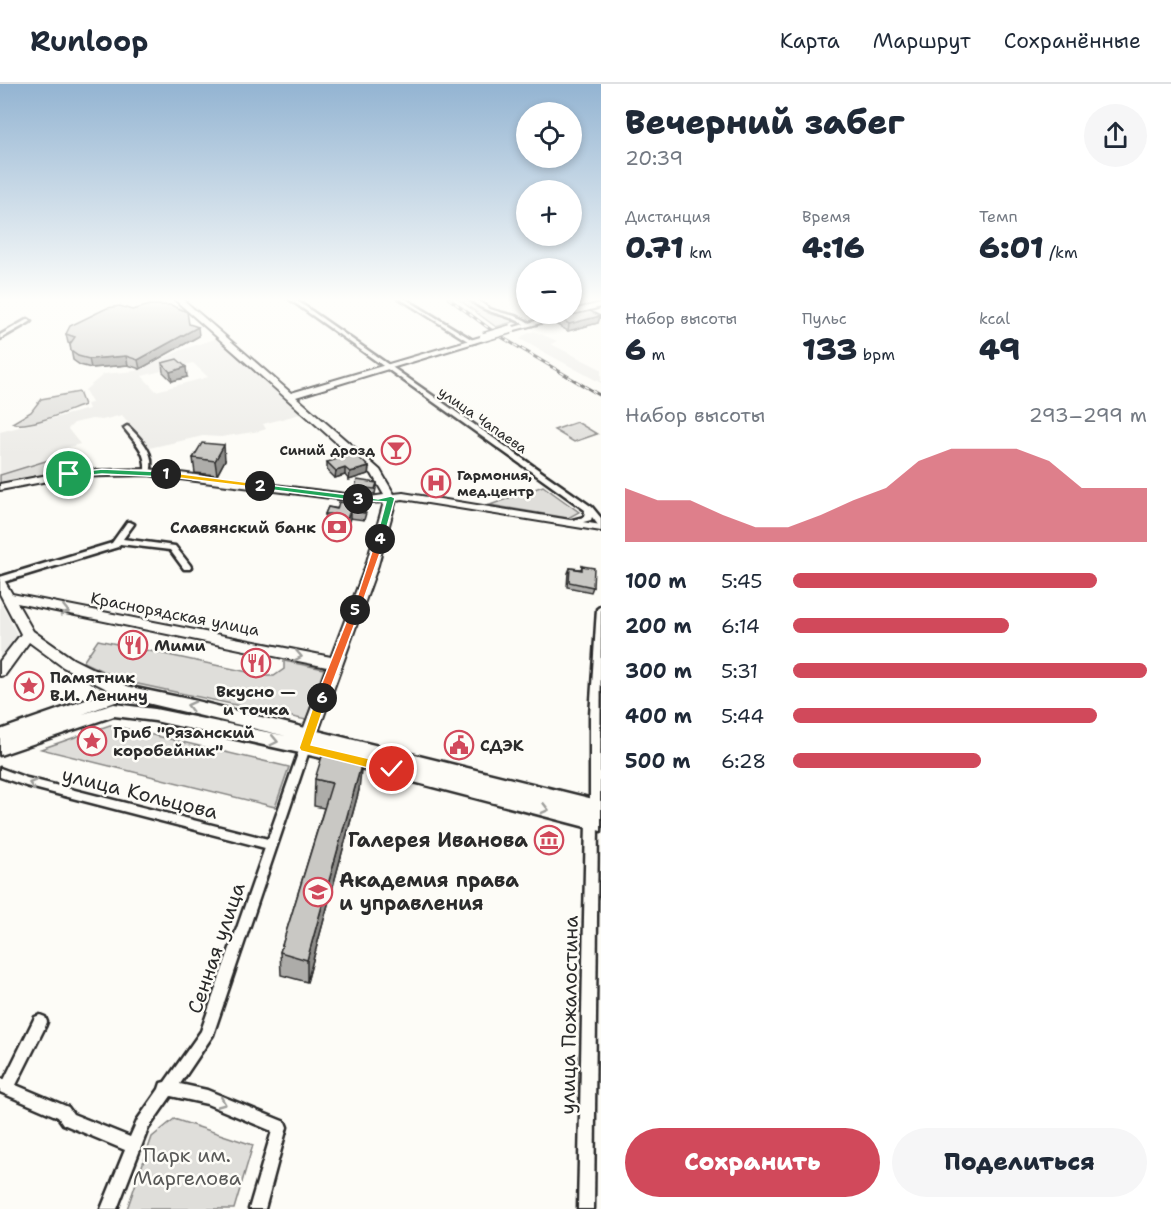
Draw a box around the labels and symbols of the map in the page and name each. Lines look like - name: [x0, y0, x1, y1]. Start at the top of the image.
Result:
- street label: улица Чапаева: [435, 383, 531, 458]
- bar icon: Синий дрозд: [380, 434, 412, 466]
- place label: Синий дрозд: [279, 441, 375, 459]
- pin: [43, 448, 94, 499]
- pin: 1: [151, 459, 181, 489]
- place label: Гармония, мед.центр: [457, 466, 534, 500]
- hospital icon: Гармония, мед.центр: [420, 467, 452, 499]
- pin: 2: [245, 471, 275, 501]
- pin: 3: [343, 484, 373, 514]
- bank icon: Славянский банк: [321, 511, 353, 543]
- place label: Славянский банк: [170, 517, 316, 538]
- pin: 4: [365, 524, 395, 554]
- street label: Краснорядская улица: [89, 587, 261, 641]
- pin: 5: [340, 595, 370, 625]
- one-way arrow: [60, 603, 70, 616]
- restaurant icon: Мими: [117, 629, 149, 661]
- place label: Мими: [154, 635, 206, 656]
- restaurant icon: Вкусно — и точка: [240, 647, 272, 679]
- one-way arrow: [293, 649, 303, 662]
- place label: Памятник В.И. Ленину: [50, 667, 148, 706]
- place icon: Памятник В.И. Ленину: [13, 670, 45, 702]
- place label: Вкусно — и точка: [216, 681, 296, 720]
- pin: 6: [307, 683, 337, 713]
- one-way arrow: [186, 700, 196, 713]
- place label: Гриб "Рязанский коробейник": [113, 722, 254, 761]
- place icon: Гриб "Рязанский коробейник": [76, 725, 108, 757]
- public building icon: СДЭК: [443, 729, 475, 761]
- one-way arrow: [269, 734, 279, 747]
- place label: СДЭК: [480, 735, 524, 756]
- pin: [366, 743, 417, 794]
- street label: улица Кольцова: [59, 761, 221, 825]
- one-way arrow: [28, 778, 38, 791]
- one-way arrow: [540, 801, 550, 814]
- museum icon: Галерея Иванова: [533, 824, 565, 856]
- place label: Галерея Иванова: [348, 827, 528, 853]
- place label: Академия права и управления: [339, 867, 519, 916]
- school or university icon: Академия права и управления: [302, 876, 334, 908]
- street label: Сенная улица: [181, 878, 251, 1017]
- street label: улица Пожалостина: [554, 915, 584, 1115]
- one-way arrow: [216, 1096, 227, 1108]
- park label: Парк им. Маргелова: [133, 1142, 242, 1191]

